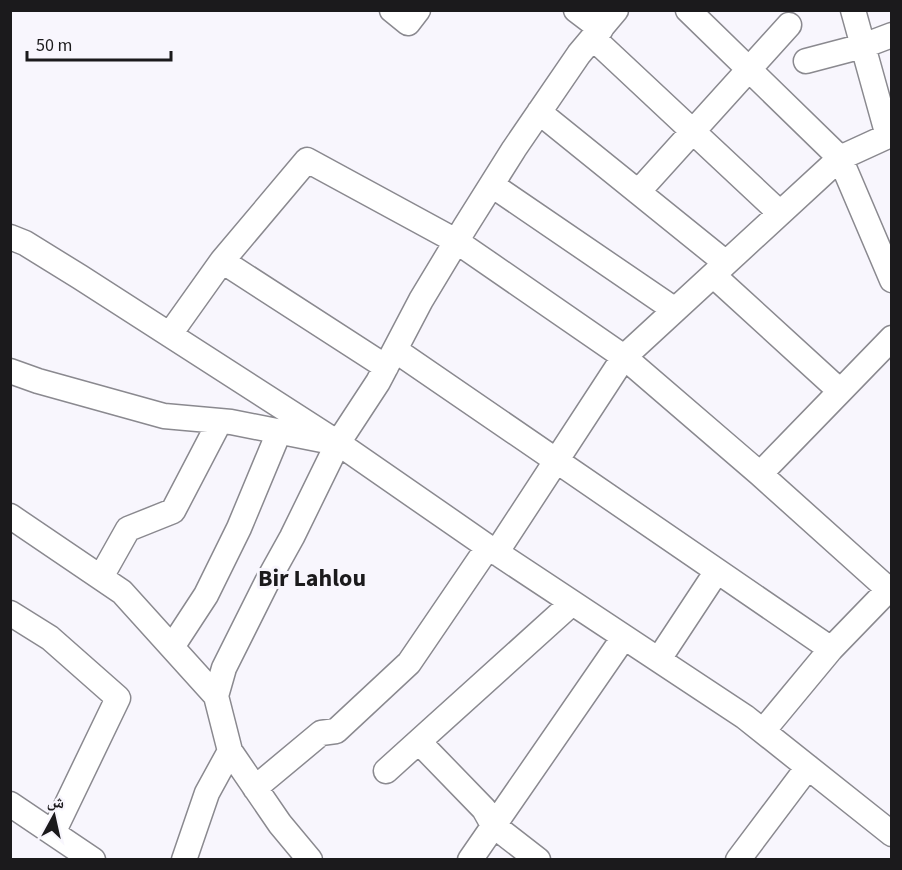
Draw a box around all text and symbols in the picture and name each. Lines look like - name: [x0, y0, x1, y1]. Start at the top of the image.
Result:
- scale bar: [27, 24, 171, 62]
- text: 50 m: [36, 33, 72, 58]
- district label: Bir Lahlou: [258, 561, 366, 596]
- north arrow: [24, 786, 84, 846]
- text: ش: [46, 790, 66, 814]

